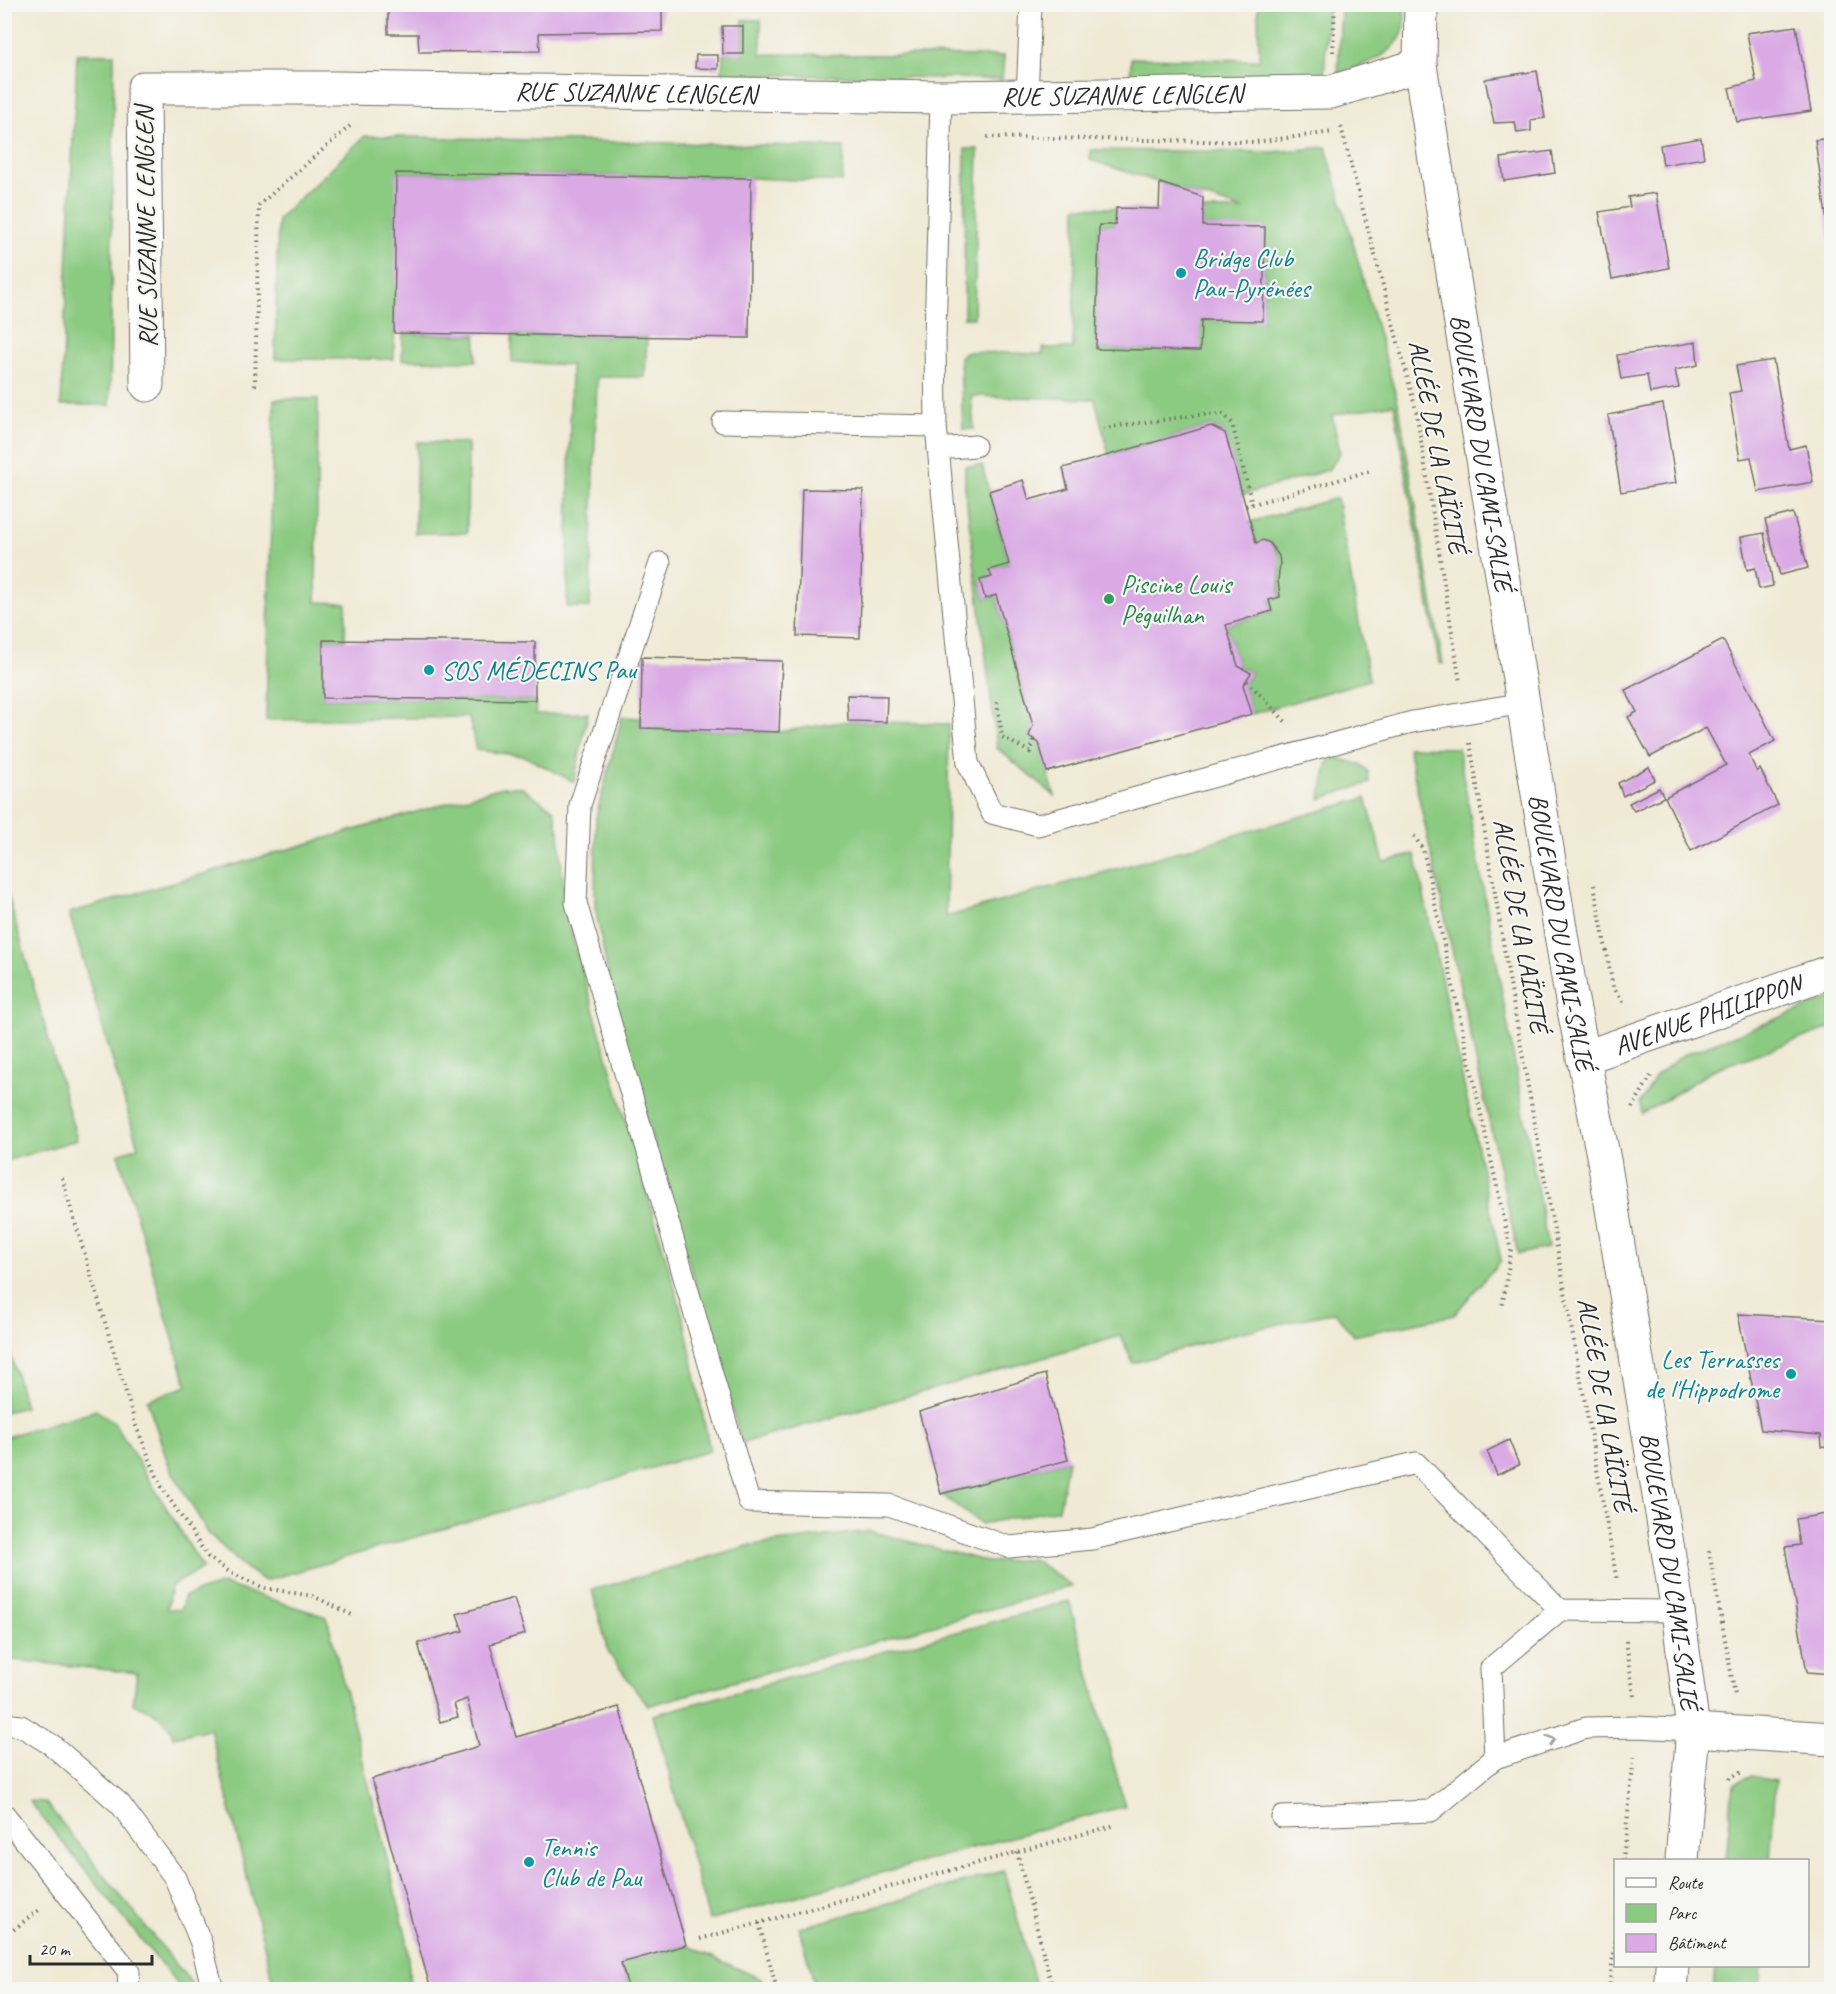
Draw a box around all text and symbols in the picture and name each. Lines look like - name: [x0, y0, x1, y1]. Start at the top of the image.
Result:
- street label: RUE SUZANNE LENGLEN: [515, 74, 761, 111]
- street label: RUE SUZANNE LENGLEN: [1001, 77, 1247, 113]
- street label: RUE SUZANNE LENGLEN: [127, 102, 165, 348]
- place label: Bridge Club Pau-Pyrénées: [1193, 242, 1312, 305]
- marker: Bridge Club Pau-Pyrénées: [1174, 266, 1188, 280]
- street label: BOULEVARD DU CAMI-SALIÉ: [1443, 312, 1521, 597]
- street label: ALLÉE DE LA LAÏCITÉ: [1401, 337, 1475, 559]
- place label: Piscine Louis Péguilhan: [1121, 568, 1233, 631]
- marker: Piscine Louis Péguilhan: [1102, 592, 1116, 606]
- place label: SOS MÉDECINS Pau: [441, 654, 638, 687]
- marker: SOS MÉDECINS Pau: [422, 663, 436, 677]
- street label: BOULEVARD DU CAMI-SALIÉ: [1522, 792, 1603, 1076]
- street label: ALLÉE DE LA LAÏCITÉ: [1486, 816, 1557, 1038]
- street label: AVENUE PHILIPPON: [1610, 965, 1810, 1062]
- street label: ALLÉE DE LA LAÏCITÉ: [1570, 1295, 1641, 1517]
- place label: Les Terrasses de l'Hippodrome: [1645, 1343, 1782, 1406]
- marker: Les Terrasses de l'Hippodrome: [1784, 1367, 1798, 1381]
- street label: BOULEVARD DU CAMI-SALIÉ: [1632, 1430, 1707, 1715]
- one-way arrow: [1545, 1734, 1556, 1747]
- place label: Tennis Club de Pau: [541, 1831, 643, 1894]
- marker: Tennis Club de Pau: [522, 1855, 536, 1869]
- legend: [1614, 1859, 1809, 1967]
- text: Route: [1668, 1872, 1703, 1894]
- text: Parc: [1668, 1902, 1697, 1924]
- scale bar: [30, 1928, 152, 1966]
- text: Bâtiment: [1668, 1932, 1728, 1954]
- text: 20 m: [39, 1938, 72, 1960]

